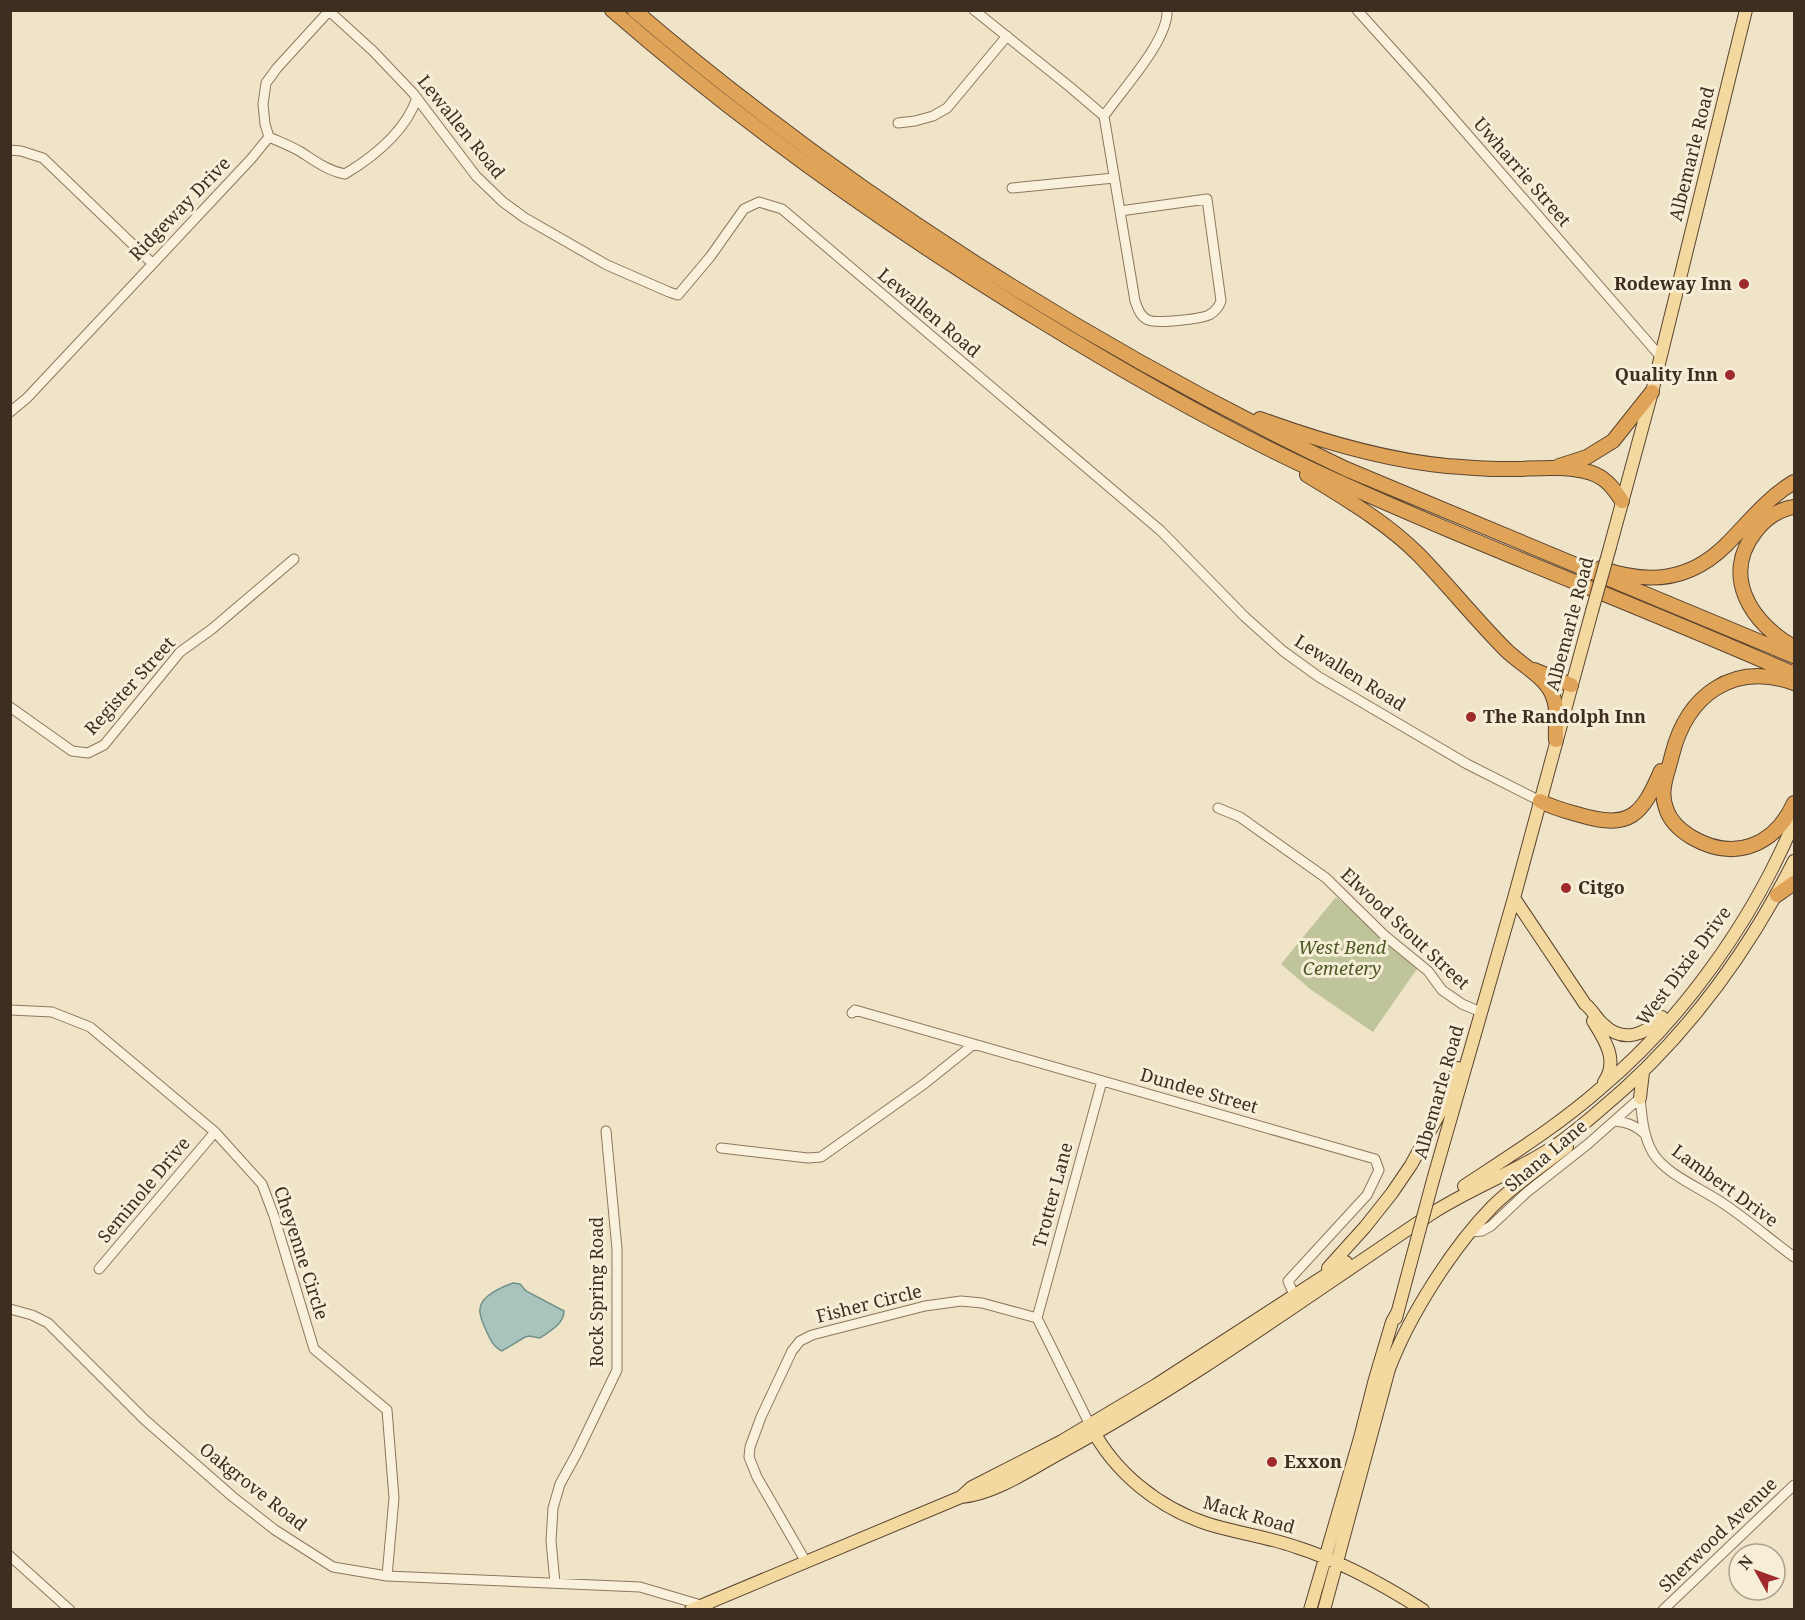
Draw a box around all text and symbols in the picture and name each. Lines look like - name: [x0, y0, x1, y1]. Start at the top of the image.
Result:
- street label: Lewallen Road: [412, 69, 511, 183]
- street label: Albemarle Road: [1663, 84, 1719, 224]
- street label: Uwharrie Street: [1469, 112, 1577, 231]
- street label: Ridgeway Drive: [124, 151, 235, 265]
- street label: Lewallen Road: [873, 262, 986, 362]
- place label: Rodeway Inn: [1614, 271, 1732, 295]
- marker: Rodeway Inn: [1737, 277, 1751, 291]
- place label: Quality Inn: [1615, 362, 1718, 386]
- marker: Quality Inn: [1723, 368, 1737, 382]
- street label: Albemarle Road: [1540, 554, 1598, 693]
- street label: Lewallen Road: [1290, 628, 1411, 716]
- street label: Register Street: [79, 631, 180, 740]
- place label: The Randolph Inn: [1483, 704, 1646, 728]
- marker: The Randolph Inn: [1464, 710, 1478, 724]
- street label: Elwood Stout Street: [1336, 862, 1475, 994]
- place label: Citgo: [1578, 875, 1625, 899]
- marker: Citgo: [1559, 881, 1573, 895]
- street label: West Dixie Drive: [1631, 901, 1736, 1030]
- park label: West Bend Cemetery: [1298, 935, 1387, 980]
- street label: Albemarle Road: [1408, 1022, 1469, 1161]
- street label: Dundee Street: [1138, 1062, 1261, 1118]
- street label: Shana Lane: [1499, 1114, 1592, 1197]
- street label: Seminole Drive: [92, 1131, 195, 1247]
- street label: Lambert Drive: [1668, 1138, 1784, 1232]
- street label: Trotter Lane: [1026, 1139, 1078, 1250]
- street label: Cheyenne Circle: [269, 1183, 335, 1322]
- street label: Rock Spring Road: [584, 1217, 608, 1367]
- street label: Fisher Circle: [813, 1278, 924, 1328]
- street label: Oakgrove Road: [195, 1437, 312, 1536]
- place label: Exxon: [1284, 1449, 1342, 1473]
- marker: Exxon: [1265, 1455, 1279, 1469]
- street label: Sherwood Avenue: [1653, 1472, 1782, 1597]
- street label: Mack Road: [1201, 1489, 1298, 1539]
- north arrow: [1727, 1542, 1787, 1602]
- text: N: [1733, 1550, 1758, 1574]

